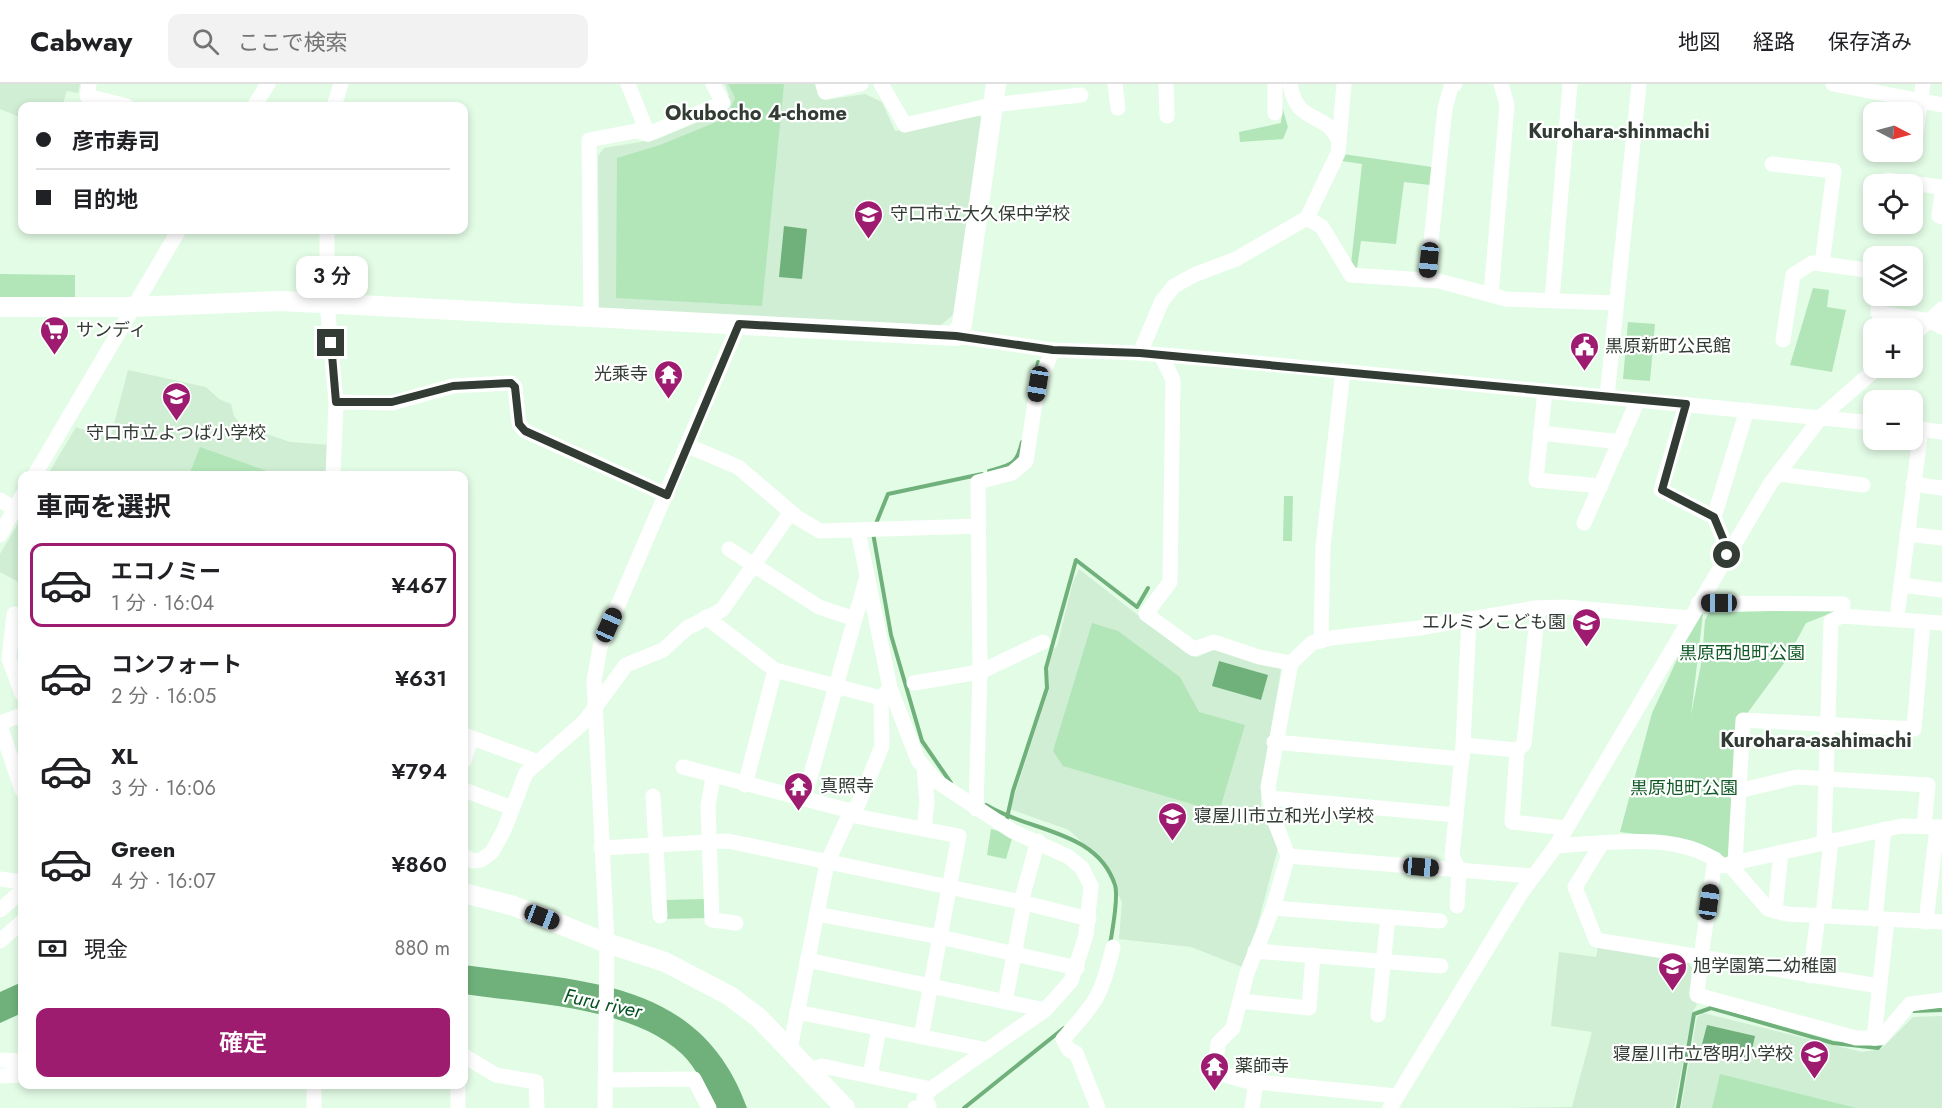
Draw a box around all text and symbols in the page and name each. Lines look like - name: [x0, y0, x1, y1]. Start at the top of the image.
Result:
- search box: [168, 14, 588, 68]
- text: Cabway: [30, 21, 132, 62]
- icon: search: [189, 25, 222, 58]
- text: ここで検索: [237, 26, 347, 58]
- text: 地図: [1678, 27, 1720, 57]
- text: 経路: [1753, 27, 1795, 57]
- text: 保存済み: [1828, 27, 1912, 57]
- district label: Okubocho 4-chome: [665, 99, 847, 128]
- north arrow: [1863, 102, 1923, 162]
- map controls: [1863, 102, 1923, 450]
- district label: Kurohara-shinmachi: [1528, 117, 1710, 146]
- text: 彦市寿司: [72, 125, 160, 157]
- button: locate: [1863, 174, 1923, 234]
- text: 目的地: [72, 183, 138, 215]
- school or university icon: 守口市立大久保中学校: [853, 198, 885, 240]
- place label: 守口市立大久保中学校: [890, 201, 1070, 227]
- car: [1418, 241, 1440, 279]
- button: layers: [1863, 246, 1923, 306]
- callout: 3 分: [295, 256, 367, 298]
- text: 3 分: [313, 262, 351, 291]
- supermarket icon: サンディ: [39, 314, 71, 356]
- place label: サンディ: [76, 317, 147, 343]
- button: +: [1863, 318, 1923, 378]
- route end: [317, 329, 344, 356]
- public building icon: 黒原新町公民館: [1568, 330, 1600, 372]
- place label: 黒原新町公民館: [1605, 333, 1731, 359]
- temple icon: 光乘寺: [653, 358, 685, 400]
- place label: 光乘寺: [594, 361, 648, 387]
- car: [1026, 365, 1050, 403]
- school or university icon: 守口市立よつば小学校: [160, 380, 192, 422]
- button: −: [1863, 390, 1923, 450]
- place label: 守口市立よつば小学校: [86, 420, 266, 446]
- text: 車両を選択: [36, 487, 171, 526]
- route start: [1713, 541, 1740, 568]
- text: エコノミー: [111, 555, 221, 587]
- icon: car: [39, 558, 93, 612]
- text: ¥467: [392, 569, 447, 601]
- text: 1 分 · 16:04: [111, 589, 214, 618]
- car: [1701, 594, 1737, 612]
- car: [593, 605, 625, 645]
- school or university icon: エルミンこども園: [1571, 606, 1603, 648]
- place label: エルミンこども園: [1422, 609, 1566, 635]
- park label: 黒原西旭町公園: [1679, 640, 1805, 666]
- text: コンフォート: [111, 648, 242, 680]
- icon: car: [39, 651, 93, 705]
- text: ¥631: [395, 662, 447, 694]
- text: 2 分 · 16:05: [111, 682, 216, 711]
- district label: Kurohara-asahimachi: [1720, 726, 1912, 755]
- text: XL: [111, 740, 138, 772]
- icon: car: [39, 744, 93, 798]
- text: ¥794: [392, 755, 447, 787]
- temple icon: 真照寺: [783, 770, 815, 812]
- place label: 真照寺: [820, 773, 874, 799]
- text: 3 分 · 16:06: [111, 774, 216, 803]
- park label: 黒原旭町公園: [1630, 775, 1738, 801]
- school or university icon: 寝屋川市立和光小学校: [1157, 800, 1189, 842]
- place label: 寝屋川市立和光小学校: [1194, 803, 1374, 829]
- text: Green: [111, 833, 175, 865]
- icon: car: [39, 837, 93, 891]
- text: ¥860: [391, 848, 447, 880]
- car: [1402, 856, 1440, 878]
- text: 4 分 · 16:07: [111, 867, 216, 896]
- car: [1698, 883, 1720, 921]
- car: [522, 902, 562, 932]
- icon: cash: [36, 932, 69, 965]
- text: 現金: [84, 933, 128, 965]
- text: 880 m: [395, 934, 450, 963]
- school or university icon: 旭学園第二幼稚園: [1656, 950, 1688, 992]
- place label: 旭学園第二幼稚園: [1693, 953, 1837, 979]
- water label: Furu river: [561, 981, 646, 1026]
- button: 確定: [36, 1008, 450, 1077]
- school or university icon: 寝屋川市立啓明小学校: [1798, 1038, 1830, 1080]
- place label: 寝屋川市立啓明小学校: [1613, 1041, 1793, 1067]
- temple icon: 薬師寺: [1198, 1050, 1230, 1092]
- place label: 薬師寺: [1235, 1053, 1289, 1079]

